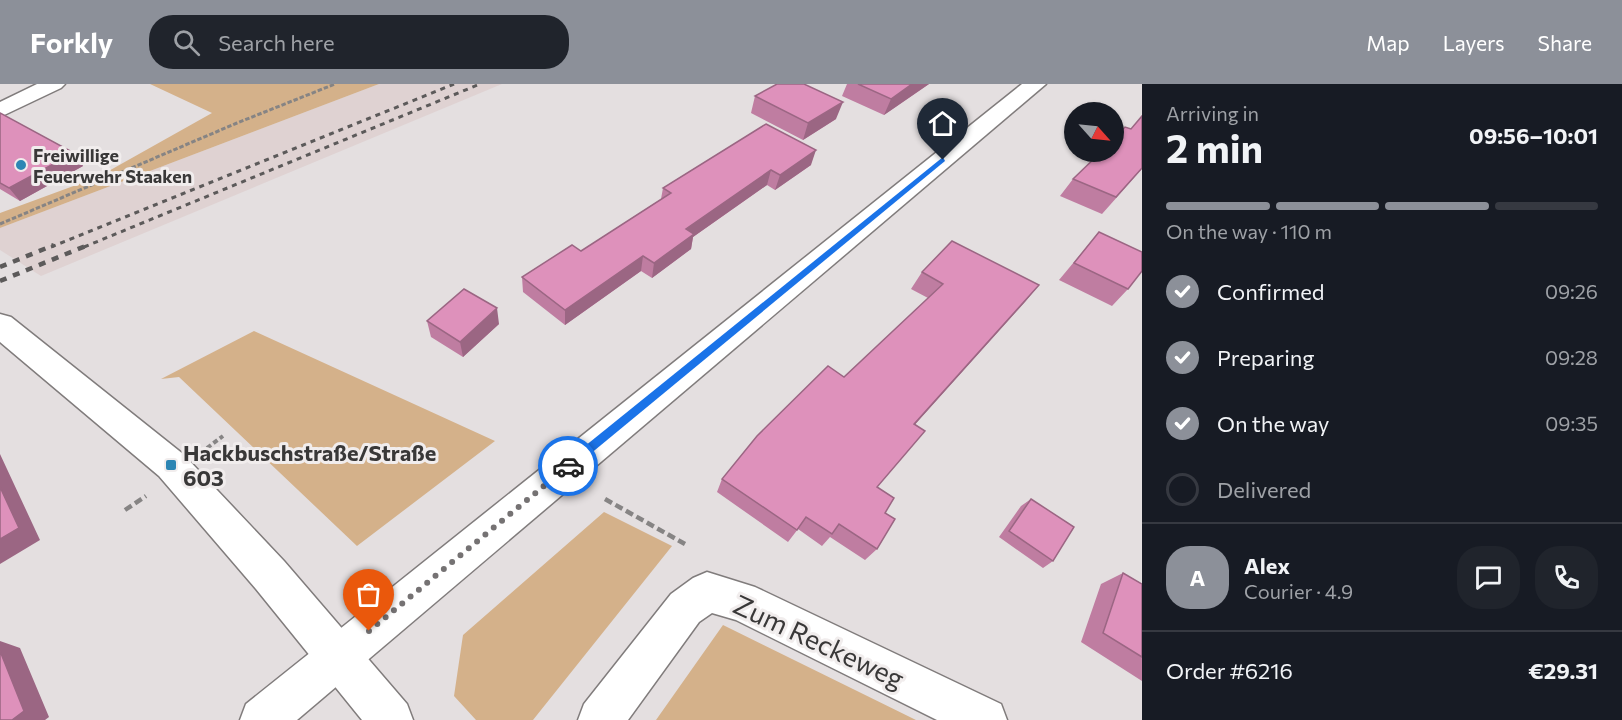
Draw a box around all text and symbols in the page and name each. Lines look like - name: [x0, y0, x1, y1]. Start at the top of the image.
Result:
- search box: [149, 15, 569, 69]
- text: Forkly: [30, 25, 113, 59]
- icon: search: [170, 26, 203, 59]
- text: Search here: [218, 29, 335, 56]
- text: Map: [1366, 30, 1410, 55]
- text: Layers: [1443, 30, 1505, 55]
- text: Share: [1538, 30, 1592, 55]
- pin: [917, 98, 968, 160]
- text: Arriving in: [1166, 101, 1259, 125]
- north arrow: [1064, 102, 1124, 162]
- map controls: [1064, 102, 1124, 162]
- icon: home: [926, 107, 959, 140]
- text: 09:56–10:01: [1469, 122, 1598, 149]
- text: 2 min: [1166, 123, 1263, 171]
- place label: Freiwillige Feuerwehr Staaken: [33, 144, 192, 187]
- marker: Freiwillige Feuerwehr Staaken: [14, 158, 28, 172]
- text: On the way · 110 m: [1166, 219, 1332, 243]
- icon: check: [1166, 275, 1199, 308]
- text: Confirmed: [1217, 278, 1324, 305]
- text: 09:26: [1545, 279, 1598, 303]
- icon: check: [1166, 341, 1199, 374]
- text: Preparing: [1217, 344, 1314, 371]
- text: 09:28: [1545, 345, 1598, 369]
- icon: check: [1166, 407, 1199, 440]
- text: On the way: [1217, 410, 1329, 437]
- text: 09:35: [1545, 411, 1598, 435]
- courier: [538, 436, 598, 496]
- place label: Hackbuschstraße/Straße 603: [183, 439, 436, 491]
- icon: car: [552, 450, 585, 483]
- marker: Hackbuschstraße/Straße 603: [164, 458, 178, 472]
- text: Delivered: [1217, 476, 1311, 503]
- button: chat: [1457, 546, 1520, 609]
- button: phone: [1535, 546, 1598, 609]
- text: Alex: [1244, 552, 1290, 579]
- text: A: [1190, 564, 1205, 591]
- pin: [343, 569, 394, 631]
- icon: bag: [352, 578, 385, 611]
- text: Courier · 4.9: [1244, 579, 1353, 603]
- street label: Zum Reckeweg: [728, 587, 910, 695]
- text: Order #6216: [1166, 657, 1293, 684]
- text: €29.31: [1528, 657, 1598, 684]

